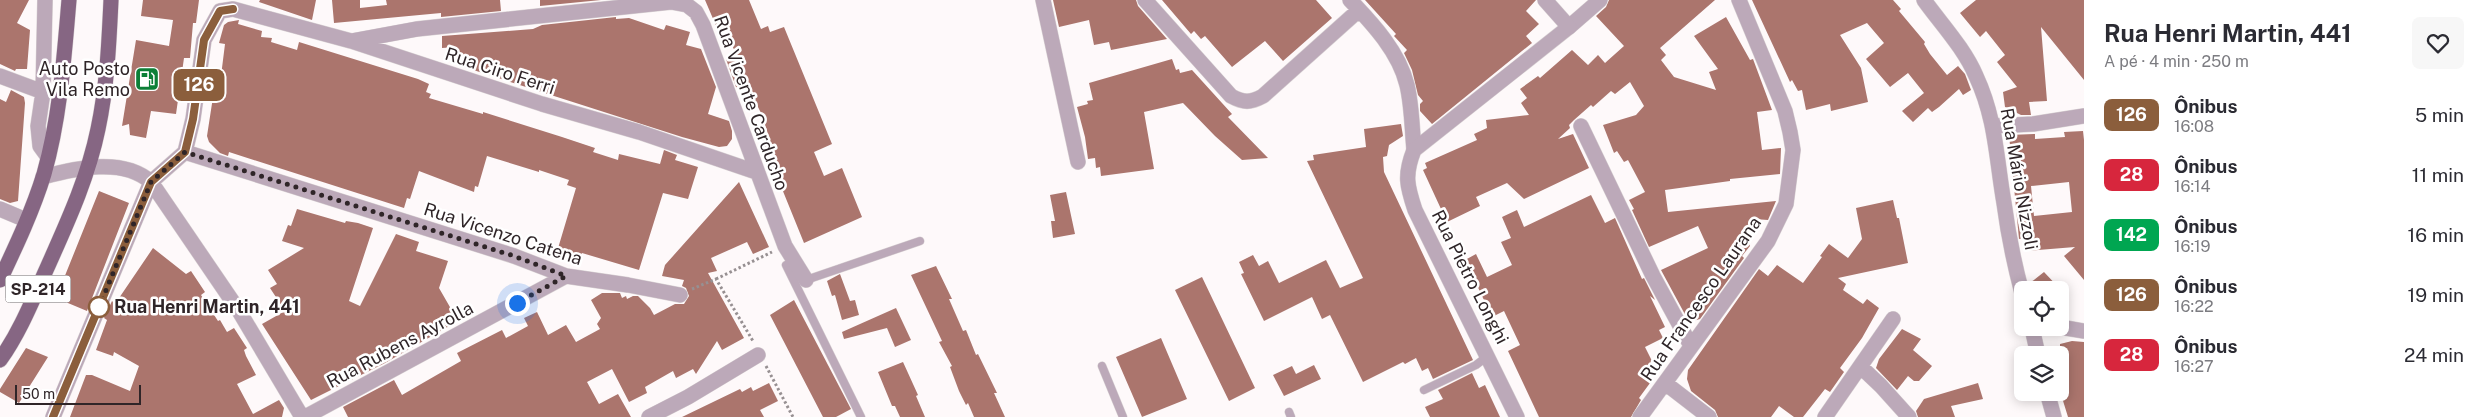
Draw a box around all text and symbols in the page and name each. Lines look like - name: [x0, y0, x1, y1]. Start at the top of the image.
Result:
- street label: Rua Vicente Carducho: [710, 12, 793, 193]
- button: heart: [2412, 17, 2464, 69]
- text: Rua Henri Martin, 441: [2104, 19, 2352, 47]
- street label: Rua Ciro Ferri: [443, 43, 558, 98]
- text: A pé · 4 min · 250 m: [2104, 52, 2249, 71]
- place label: Auto Posto Vila Remo: [38, 58, 130, 100]
- fuel station icon: Auto Posto Vila Remo: [134, 66, 160, 92]
- line badge: 126: [170, 69, 228, 101]
- text: 126: [183, 74, 215, 95]
- text: Ônibus: [2174, 95, 2237, 117]
- text: 126: [2116, 104, 2147, 125]
- text: 5 min: [2415, 104, 2464, 126]
- street label: Rua Mário Nizzoli: [1997, 106, 2042, 252]
- text: 16:08: [2174, 117, 2214, 136]
- text: Ônibus: [2174, 155, 2237, 177]
- text: 28: [2120, 164, 2143, 185]
- text: 11 min: [2412, 164, 2464, 186]
- text: 16:14: [2174, 177, 2211, 196]
- street label: Rua Vicenzo Catena: [421, 198, 585, 269]
- street label: Rua Pietro Longhi: [1428, 206, 1513, 347]
- street label: Rua Francesco Laurana: [1636, 213, 1765, 385]
- text: Ônibus: [2174, 215, 2237, 237]
- text: 142: [2116, 224, 2147, 245]
- text: 16 min: [2408, 224, 2464, 246]
- text: 16:19: [2174, 237, 2211, 256]
- text: Ônibus: [2174, 275, 2237, 297]
- road number: SP-214: [5, 276, 70, 302]
- map controls: [2014, 281, 2069, 401]
- button: locate: [2014, 281, 2069, 336]
- text: 126: [2116, 284, 2147, 305]
- text: 19 min: [2408, 284, 2464, 306]
- your location: [505, 291, 530, 316]
- marker: Rua Henri Martin, 441: [88, 296, 110, 318]
- place label: Rua Henri Martin, 441: [114, 296, 300, 317]
- street label: Rua Rubens Ayrolla: [323, 297, 477, 392]
- text: 16:22: [2174, 297, 2213, 316]
- text: Ônibus: [2174, 335, 2237, 357]
- text: 28: [2120, 344, 2143, 365]
- text: 24 min: [2404, 344, 2464, 366]
- button: layers: [2014, 346, 2069, 401]
- text: 16:27: [2174, 357, 2214, 376]
- scale bar: [15, 382, 141, 405]
- text: 50 m: [22, 386, 55, 402]

